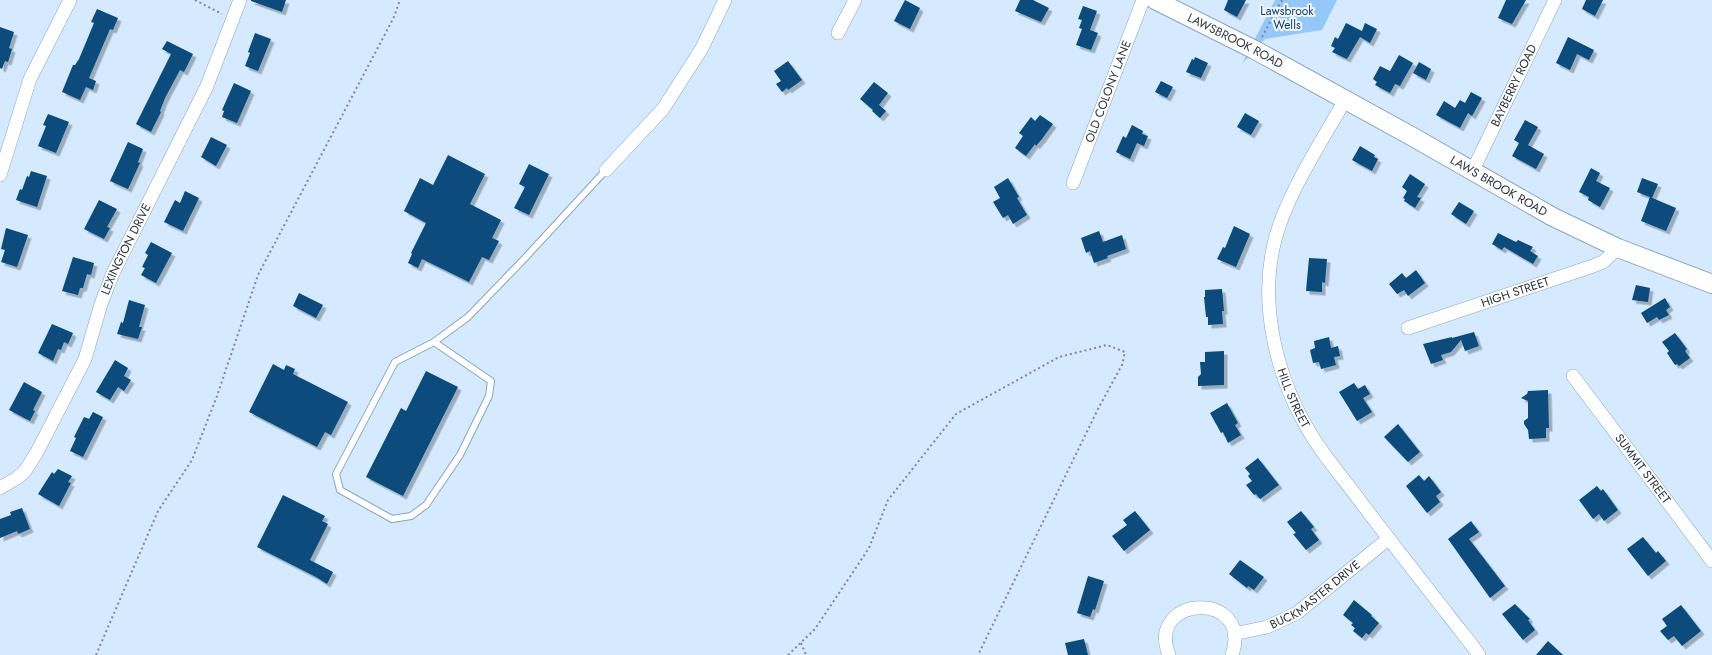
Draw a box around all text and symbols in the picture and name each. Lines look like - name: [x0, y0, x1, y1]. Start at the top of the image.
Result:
- park label: Lawsbrook Wells: [1260, 2, 1314, 34]
- street label: LAWSBROOK ROAD: [1184, 9, 1287, 73]
- street label: OLD COLONY LANE: [1080, 38, 1136, 145]
- street label: BAYBERRY ROAD: [1486, 41, 1541, 130]
- street label: LAWS BROOK ROAD: [1447, 151, 1551, 221]
- street label: LEXINGTON DRIVE: [96, 200, 156, 298]
- street label: HIGH STREET: [1479, 272, 1552, 312]
- street label: HILL STREET: [1272, 366, 1315, 432]
- street label: SUMMIT STREET: [1610, 430, 1675, 508]
- street label: BUCKMASTER DRIVE: [1267, 556, 1364, 633]

